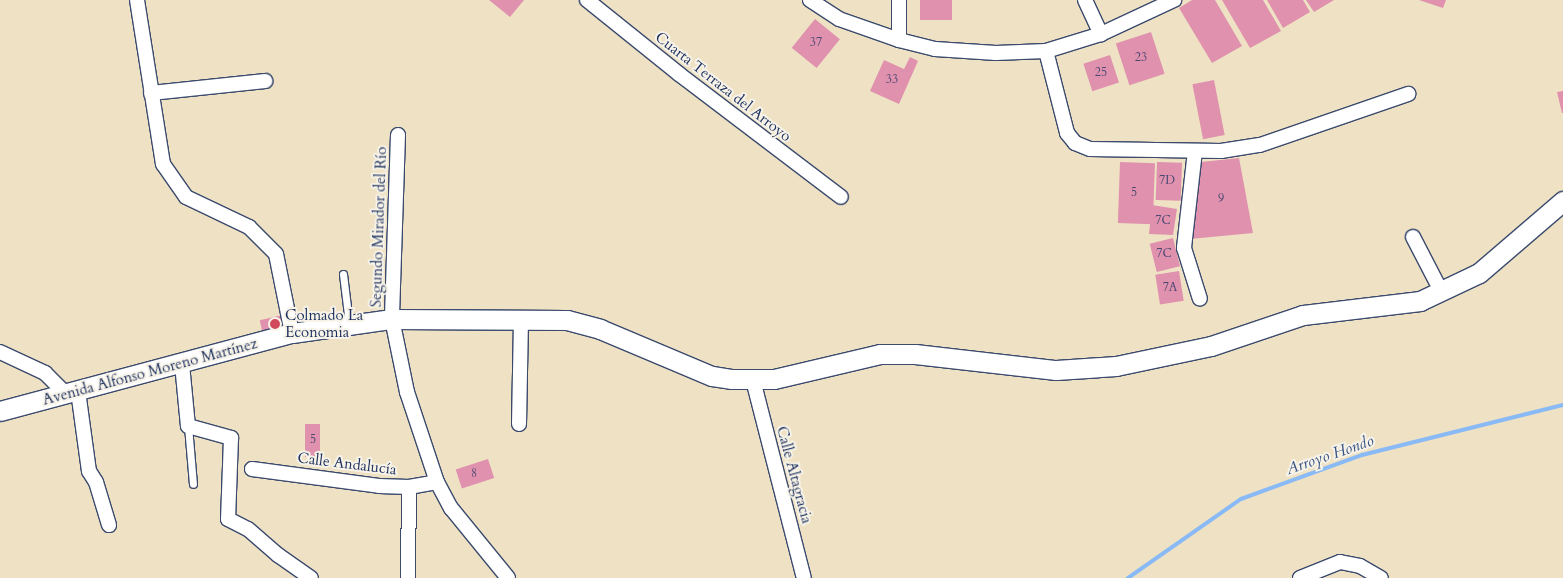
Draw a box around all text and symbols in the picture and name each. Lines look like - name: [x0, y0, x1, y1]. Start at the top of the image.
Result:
- street label: Cuarta Terraza del Arroyo: [651, 28, 795, 146]
- house number: 37: [810, 36, 822, 50]
- house number: 23: [1135, 51, 1147, 65]
- house number: 25: [1095, 66, 1107, 80]
- house number: 33: [886, 73, 898, 87]
- street label: Segundo Mirador del Río: [367, 146, 391, 308]
- house number: 7D: [1159, 174, 1175, 188]
- house number: 5: [1131, 186, 1137, 200]
- house number: 9: [1218, 192, 1224, 206]
- house number: 7C: [1155, 214, 1171, 228]
- house number: 7C: [1156, 247, 1172, 261]
- house number: 7A: [1163, 281, 1177, 295]
- place label: Colmado La Economia: [285, 306, 363, 341]
- marker: Colmado La Economia: [269, 318, 281, 330]
- street label: Avenida Alfonso Moreno Martínez: [41, 335, 259, 409]
- street label: Calle Altagracia: [772, 424, 816, 526]
- water label: Arroyo Hondo: [1284, 431, 1376, 479]
- house number: 5: [310, 433, 316, 447]
- street label: Calle Andalucía: [296, 449, 398, 479]
- house number: 8: [471, 467, 477, 481]

